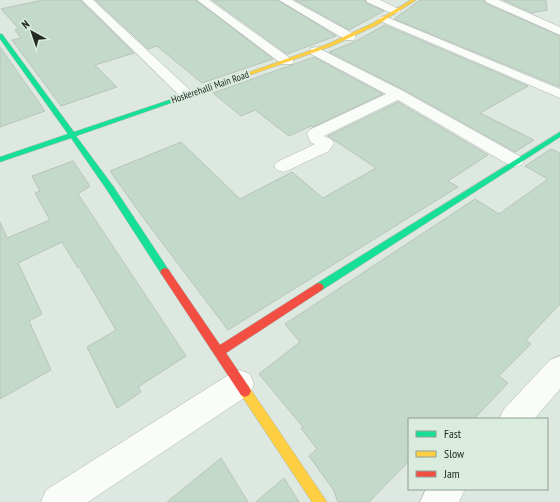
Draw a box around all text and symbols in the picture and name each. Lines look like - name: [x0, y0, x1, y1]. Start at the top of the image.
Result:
- north arrow: [12, 12, 52, 52]
- text: N: [19, 17, 32, 32]
- street label: Hoskerehalli Main Road: [169, 68, 251, 106]
- legend: [408, 418, 548, 490]
- text: Fast: [444, 426, 462, 441]
- text: Slow: [444, 446, 465, 461]
- text: Jam: [443, 466, 460, 481]

